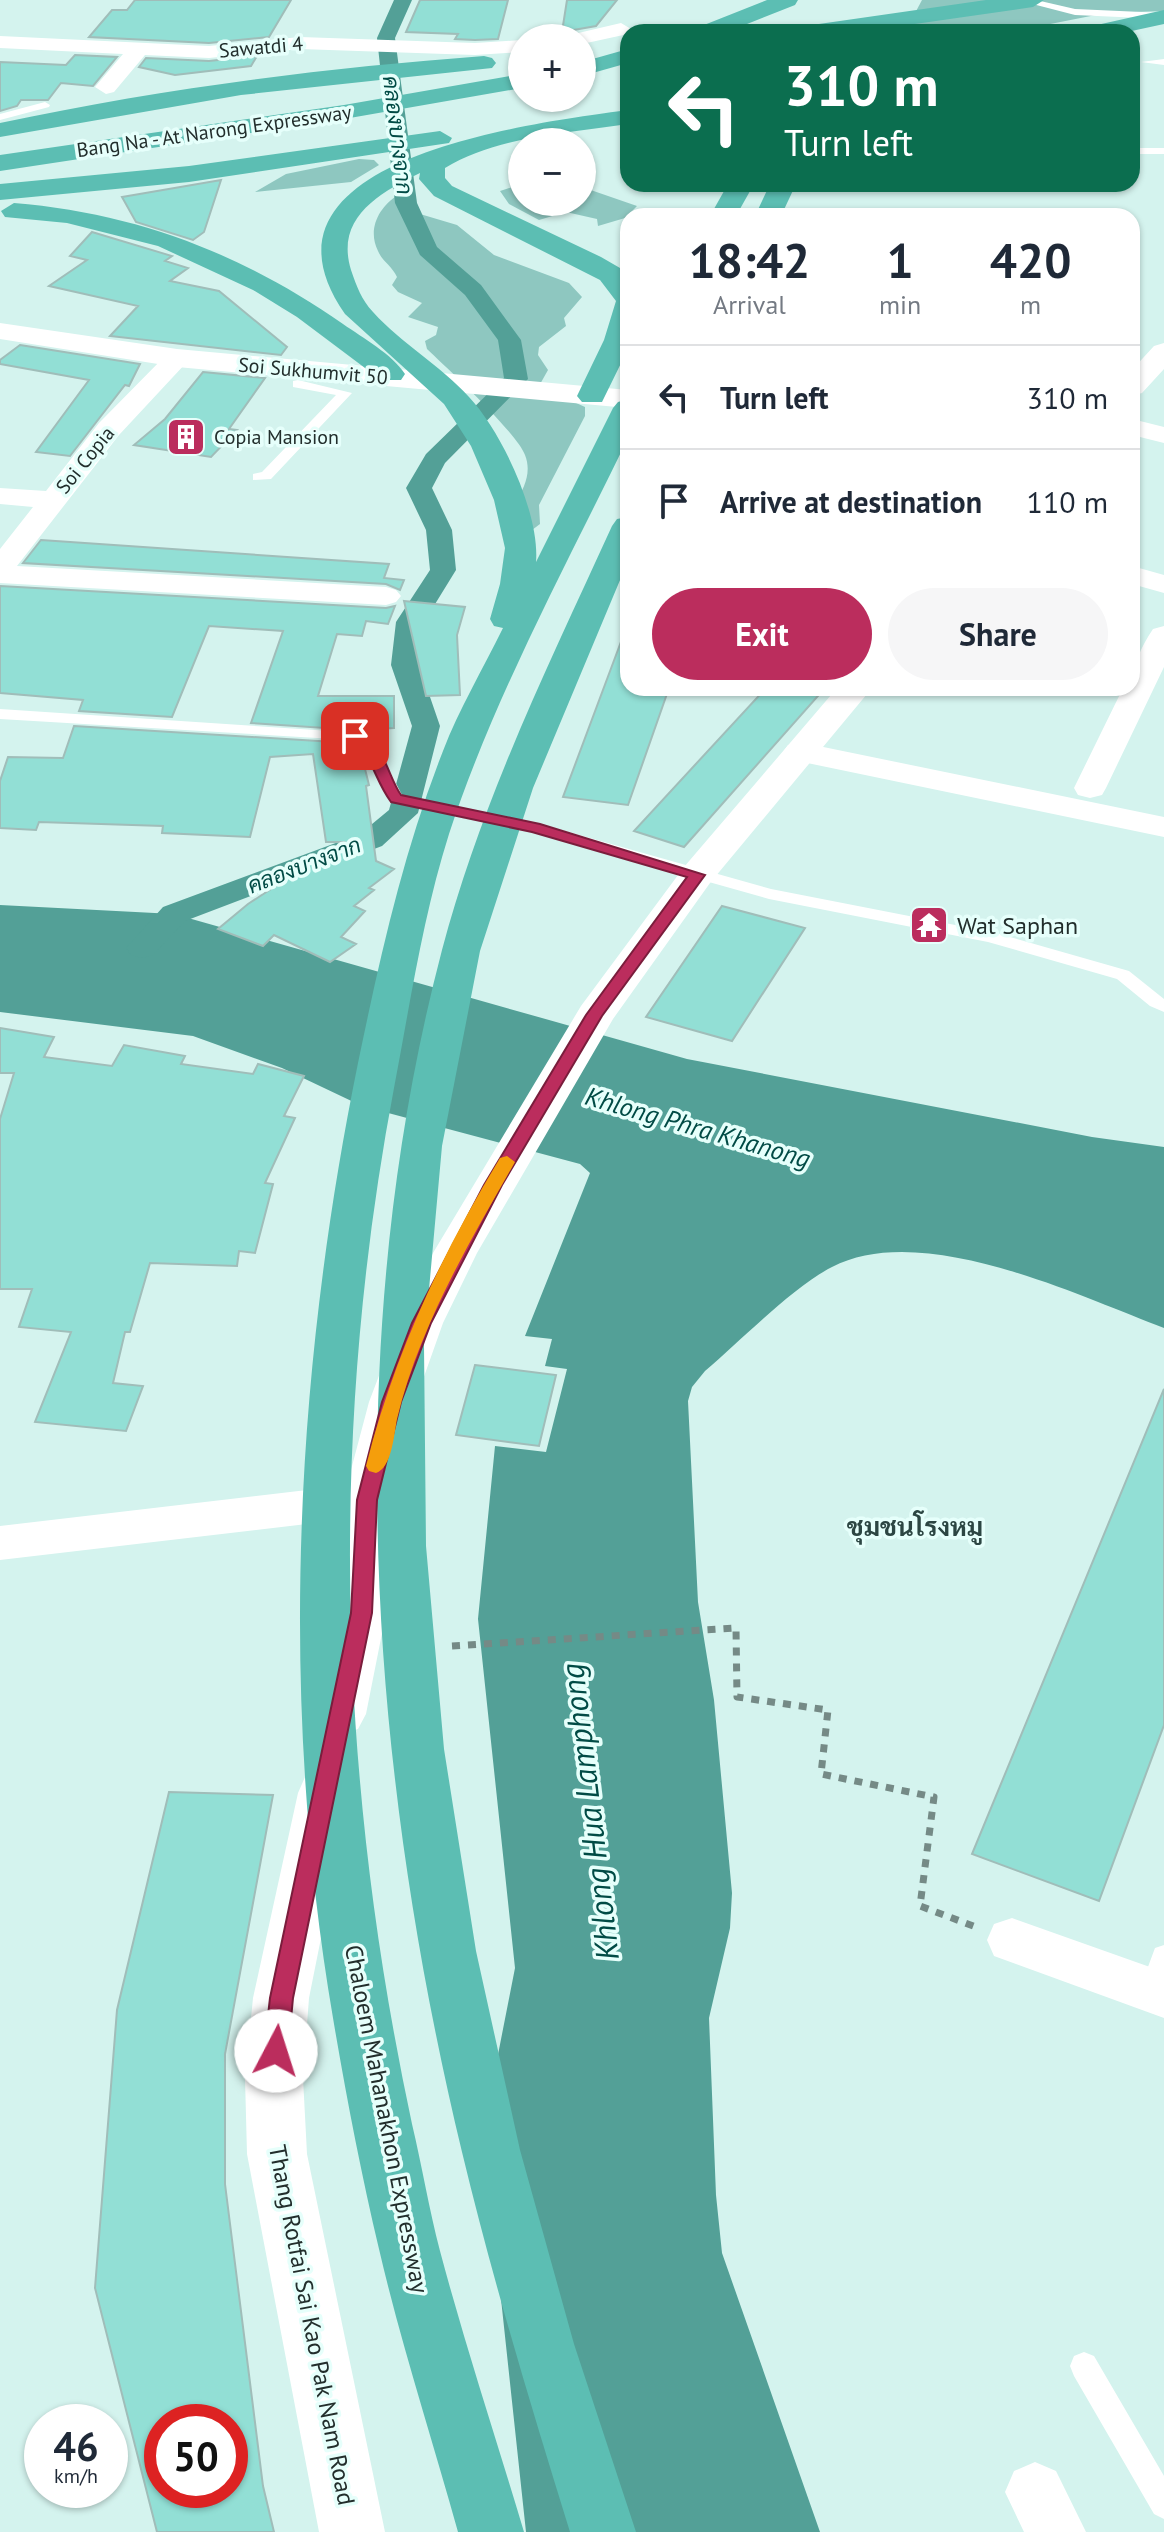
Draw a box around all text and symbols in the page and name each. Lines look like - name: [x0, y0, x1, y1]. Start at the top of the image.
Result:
- map controls: [508, 24, 596, 216]
- button: +: [508, 24, 596, 112]
- street label: Sawatdi 4: [218, 30, 304, 64]
- text: 310 m: [784, 49, 939, 121]
- icon: left: [652, 56, 756, 160]
- water label: คลองบางจาก: [377, 74, 419, 196]
- street label: Bang Na - At Narong Expressway: [75, 99, 354, 163]
- text: Turn left: [784, 119, 913, 166]
- button: −: [508, 128, 596, 216]
- text: 18:42: [689, 229, 810, 291]
- text: 1: [886, 229, 914, 291]
- text: 420: [990, 229, 1071, 291]
- text: Arrival: [713, 288, 786, 321]
- text: min: [879, 288, 921, 321]
- text: m: [1020, 288, 1041, 321]
- street label: Soi Sukhumvit 50: [237, 352, 389, 390]
- icon: left: [652, 375, 696, 419]
- text: Turn left: [720, 378, 828, 417]
- text: 310 m: [1027, 378, 1108, 417]
- building icon: Copia Mansion: [165, 416, 207, 458]
- street label: Soi Copia: [50, 421, 120, 499]
- place label: Copia Mansion: [214, 424, 339, 450]
- icon: arrive: [652, 479, 696, 523]
- text: Arrive at destination: [720, 482, 982, 521]
- text: 110 m: [1027, 482, 1108, 521]
- button: Exit: [652, 588, 872, 680]
- button: Share: [888, 588, 1108, 680]
- pin: [321, 702, 389, 770]
- icon: arrive: [333, 714, 377, 758]
- water label: คลองบางจาก: [243, 831, 365, 899]
- temple icon: Wat Saphan: [908, 904, 950, 946]
- place label: Wat Saphan: [957, 910, 1078, 941]
- water label: Khlong Phra Khanong: [582, 1079, 814, 1175]
- district label: ชุมชนโรงหมู: [847, 1510, 983, 1545]
- water label: Khlong Hua Lamphong: [550, 1661, 628, 1963]
- street label: Chaloem Mahanakhon Expressway: [338, 1942, 436, 2296]
- position arrow: [234, 2009, 318, 2093]
- street label: Thang Rotfai Sai Kao Pak Nam Road: [262, 2142, 362, 2508]
- speed limit sign: 50: [144, 2404, 248, 2508]
- text: 46: [53, 2420, 99, 2472]
- text: km/h: [54, 2463, 98, 2489]

